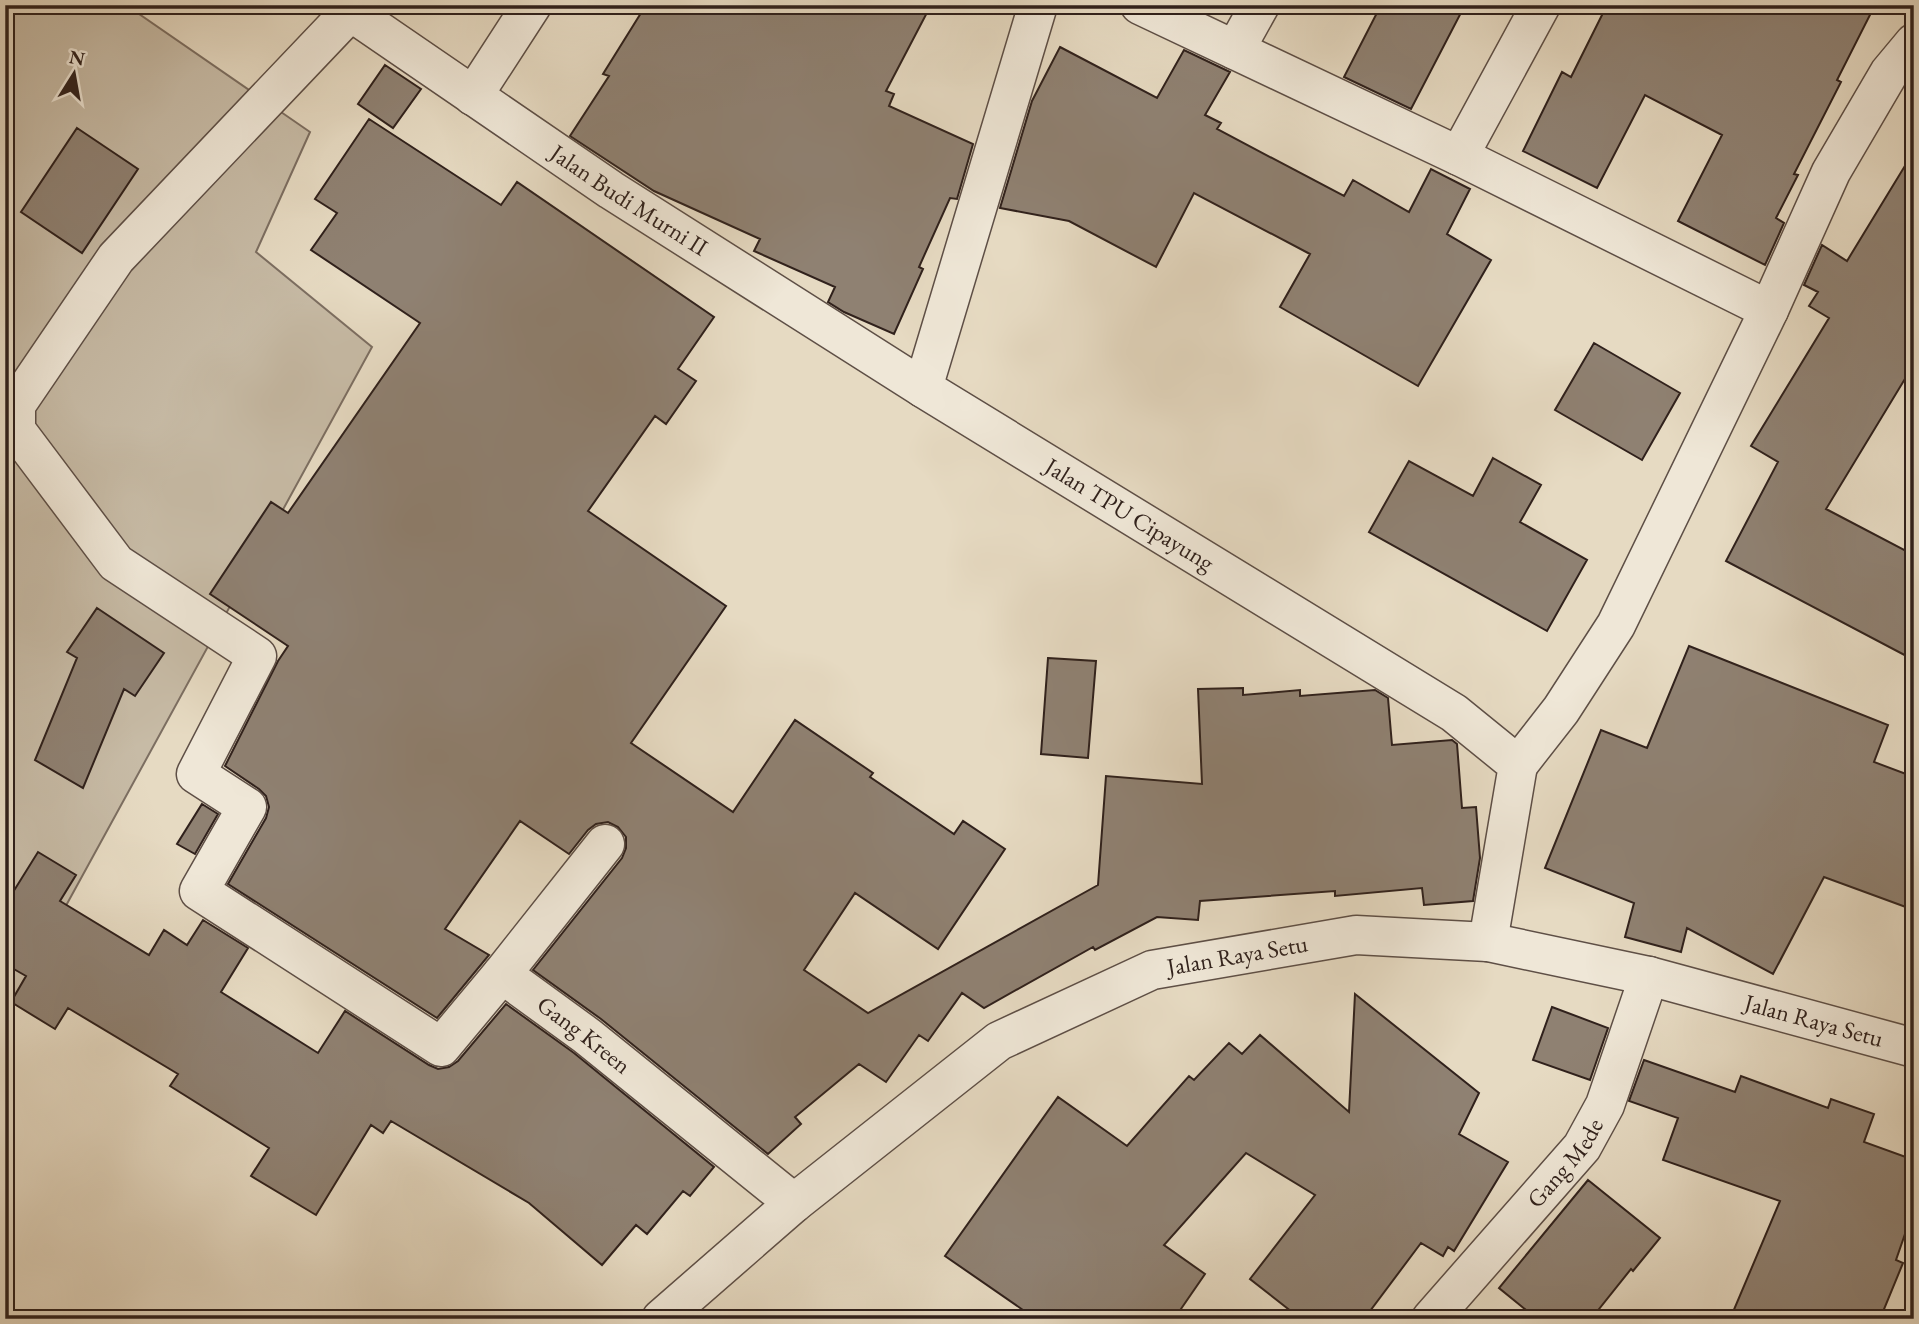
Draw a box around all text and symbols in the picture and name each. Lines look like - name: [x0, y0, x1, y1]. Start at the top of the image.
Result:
- north arrow: [38, 38, 108, 108]
- text: N: [67, 44, 88, 72]
- street label: Jalan Budi Murni II: [543, 136, 714, 263]
- street label: Jalan TPU Cipayung: [1038, 449, 1221, 578]
- street label: Jalan Raya Setu: [1162, 927, 1310, 983]
- street label: Jalan Raya Setu: [1739, 986, 1887, 1054]
- street label: Gang Kreen: [531, 989, 638, 1081]
- street label: Gang Mede: [1520, 1113, 1610, 1214]

